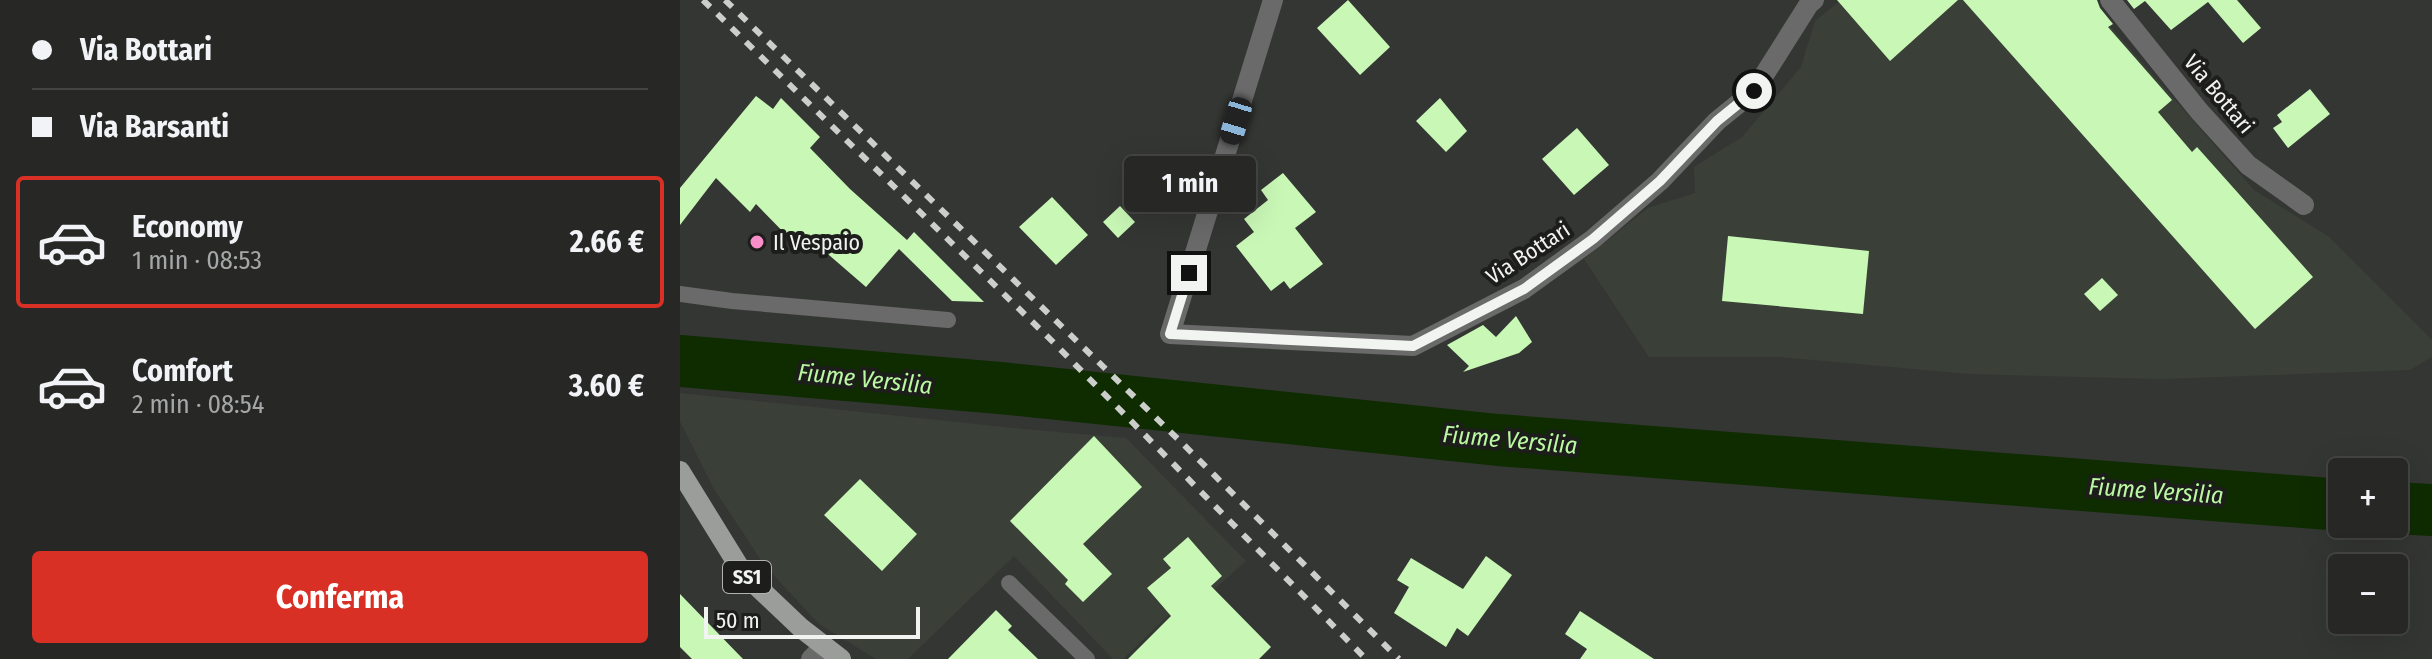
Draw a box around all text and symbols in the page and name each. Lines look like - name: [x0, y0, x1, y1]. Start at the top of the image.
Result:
- text: Via Bottari: [80, 32, 212, 68]
- street label: Via Bottari: [2178, 49, 2260, 139]
- route start: [1736, 73, 1772, 109]
- car: [1218, 95, 1254, 147]
- text: Via Barsanti: [80, 109, 229, 145]
- callout: 1 min: [1123, 157, 1255, 213]
- text: 1 min: [1162, 168, 1218, 199]
- icon: car: [36, 206, 108, 278]
- text: Economy: [132, 209, 243, 245]
- street label: Via Bottari: [1481, 216, 1575, 290]
- text: 2.66 €: [570, 224, 644, 260]
- place label: Il Vespaio: [773, 229, 860, 256]
- marker: Il Vespaio: [748, 233, 766, 251]
- text: 1 min · 08:53: [132, 245, 262, 276]
- route end: [1171, 255, 1207, 291]
- icon: car: [36, 350, 108, 422]
- text: Comfort: [132, 353, 233, 389]
- water label: Fiume Versilia: [796, 358, 934, 400]
- text: 3.60 €: [569, 368, 644, 404]
- text: 2 min · 08:54: [132, 389, 264, 420]
- water label: Fiume Versilia: [1441, 420, 1579, 460]
- map controls: [2328, 458, 2408, 634]
- button: +: [2328, 458, 2408, 538]
- water label: Fiume Versilia: [2088, 472, 2224, 510]
- button: Conferma: [32, 551, 648, 643]
- button: −: [2328, 554, 2408, 634]
- road number: SS1: [723, 561, 771, 593]
- scale bar: [704, 603, 920, 639]
- text: 50 m: [716, 607, 760, 634]

